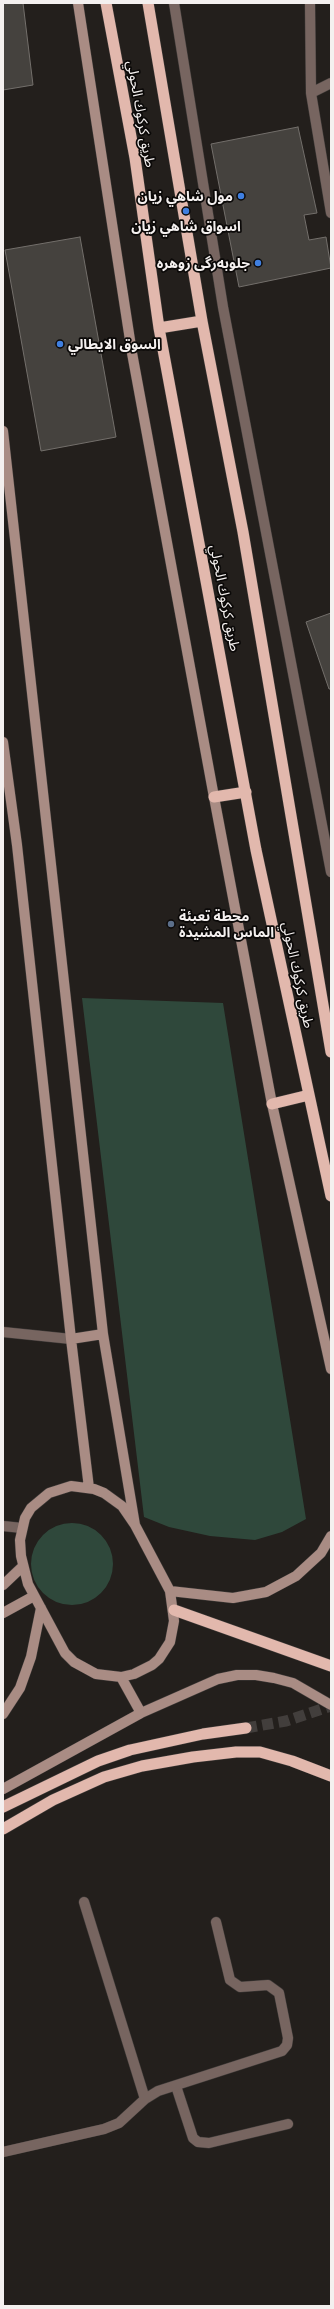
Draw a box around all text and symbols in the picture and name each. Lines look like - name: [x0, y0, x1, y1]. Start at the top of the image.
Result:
- street label: طريق كركوك الحولي: [123, 59, 159, 169]
- place label: مول شاهي زيان: [137, 188, 233, 204]
- marker: مول شاهي زيان: [236, 191, 246, 201]
- marker: اسواق شاهي زيان: [181, 206, 191, 216]
- place label: اسواق شاهي زيان: [131, 218, 241, 234]
- place label: جلوبەرگی زوهرە: [157, 255, 250, 271]
- marker: جلوبەرگی زوهرە: [253, 258, 263, 268]
- place label: السوق الايطالي: [68, 336, 161, 352]
- marker: السوق الايطالي: [55, 339, 65, 349]
- street label: طريق كركوك الحولي: [206, 543, 244, 653]
- place label: محطة تعبئة الماس المشيدة: [179, 908, 274, 940]
- marker: محطة تعبئة الماس المشيدة: [166, 919, 176, 929]
- street label: طريق كركوك الحولي: [279, 920, 317, 1030]

